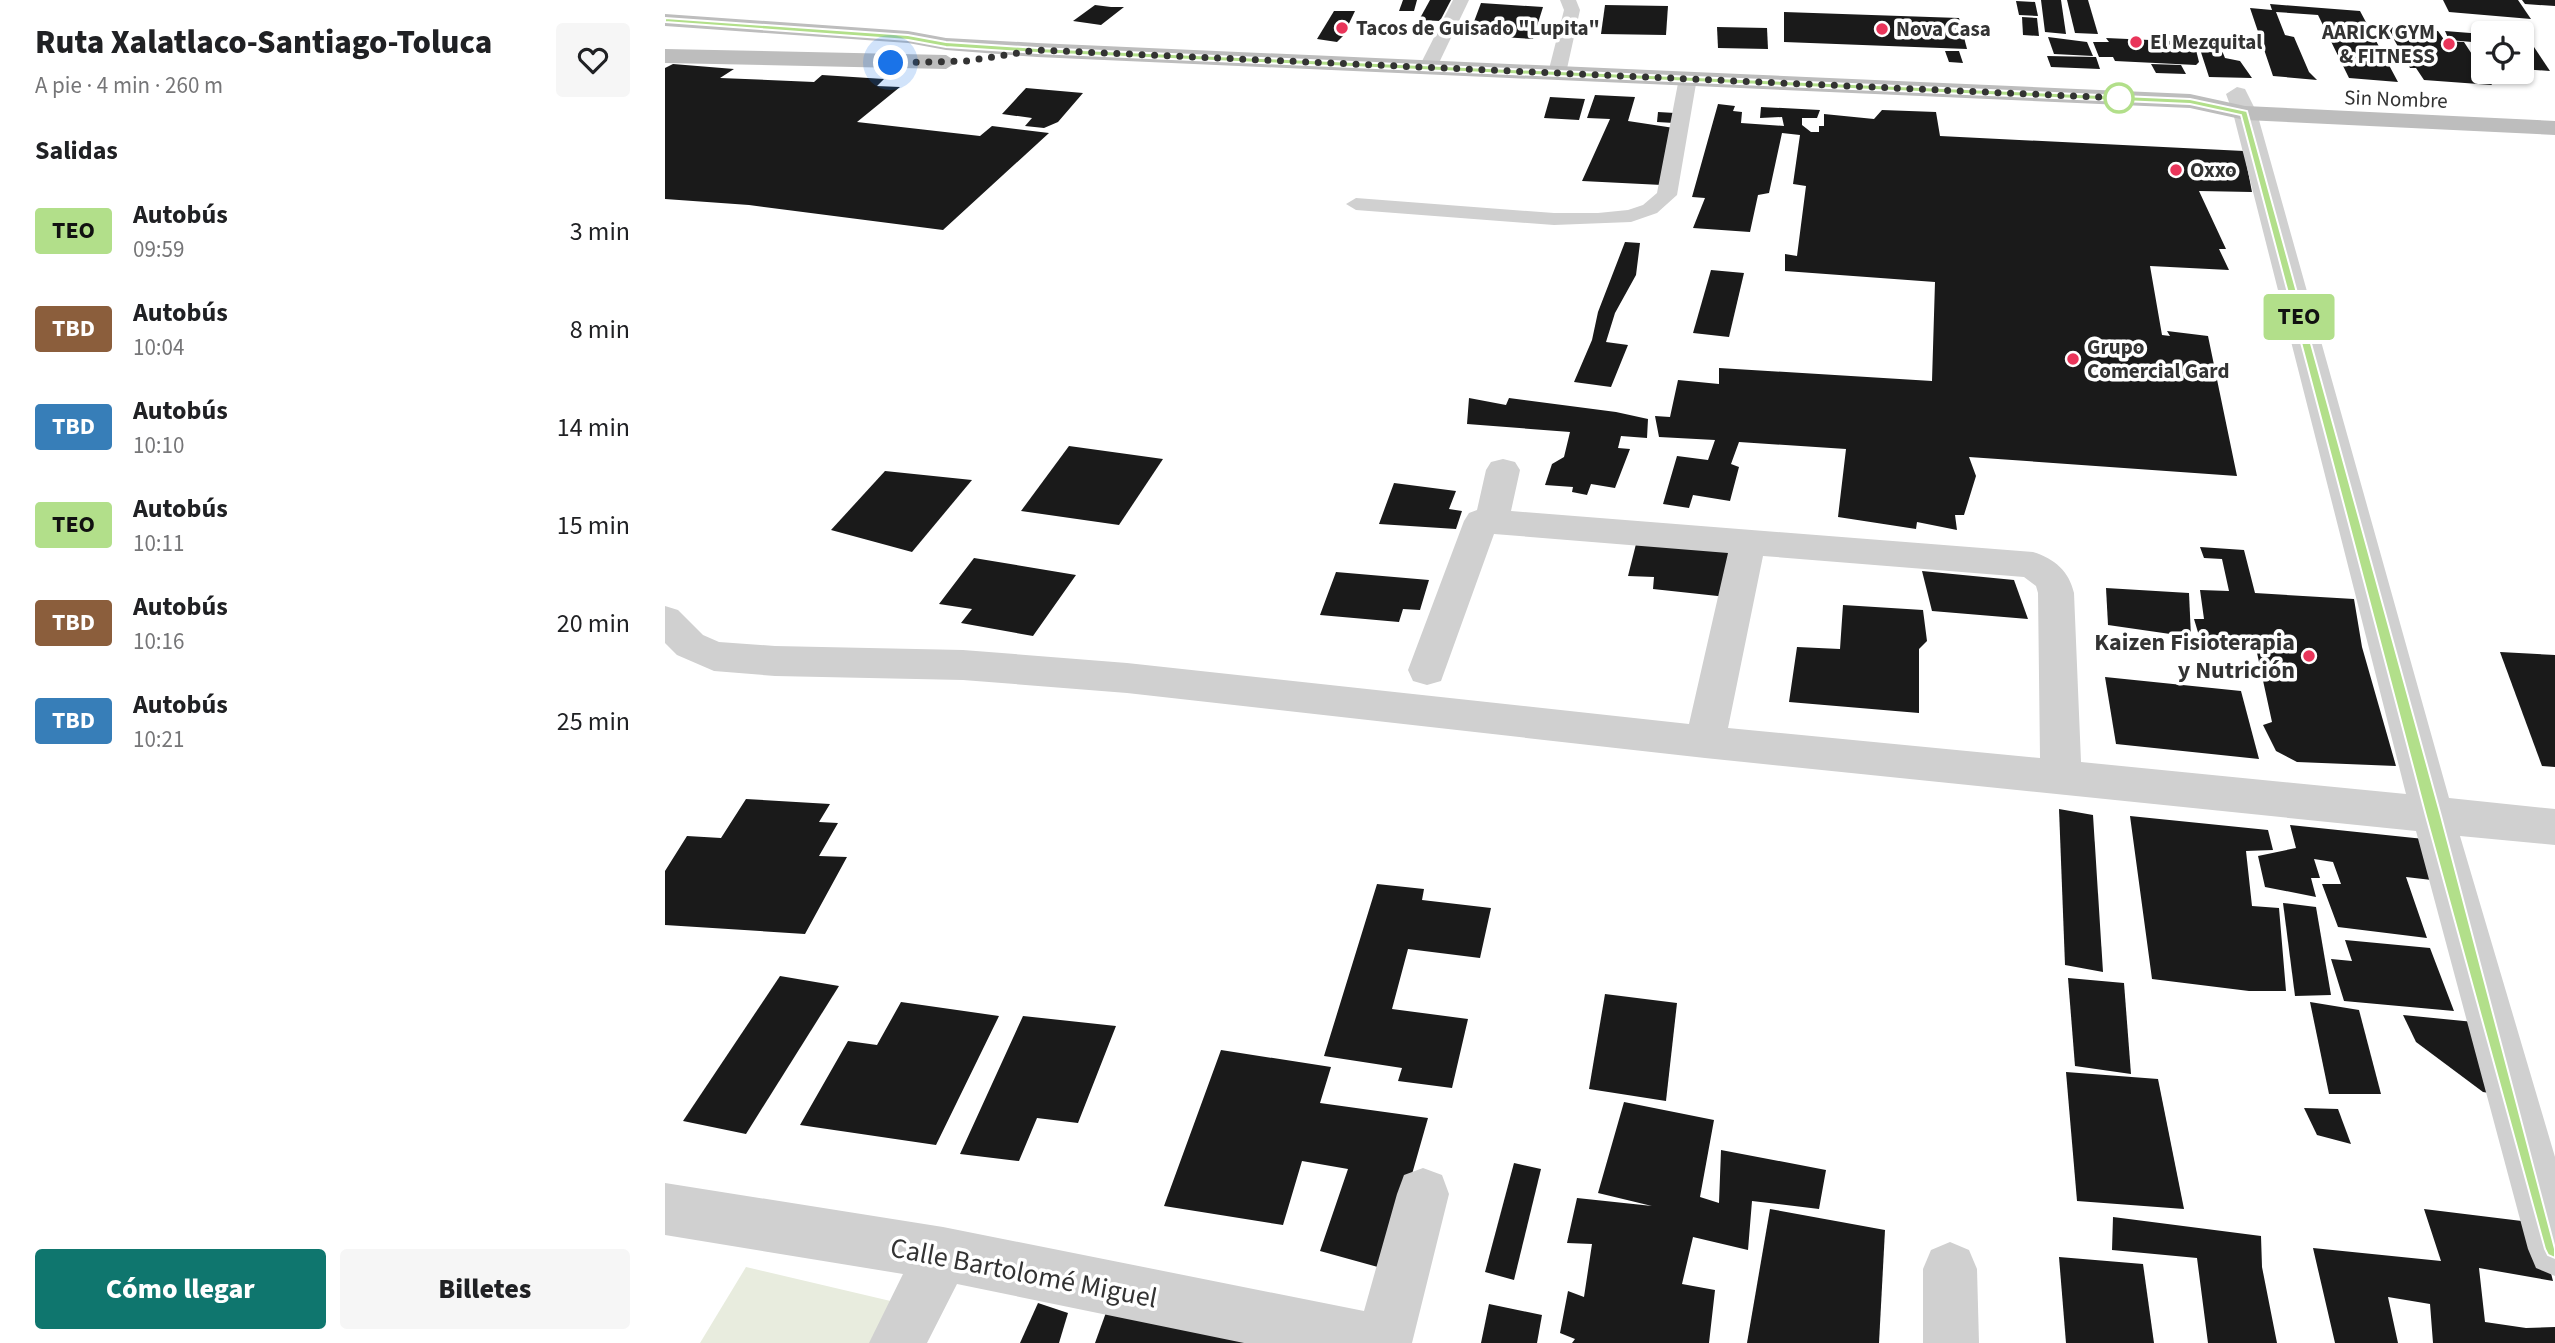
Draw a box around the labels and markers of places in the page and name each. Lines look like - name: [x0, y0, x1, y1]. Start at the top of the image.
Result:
- place label: Tacos de Guisado "Lupita": [1356, 13, 1600, 43]
- place label: Nova Casa: [1896, 14, 1991, 44]
- place label: AARICK GYM & FITNESS: [2321, 17, 2435, 71]
- marker: Tacos de Guisado "Lupita": [1334, 20, 1350, 36]
- marker: Nova Casa: [1874, 21, 1890, 37]
- place label: El Mezquital: [2150, 27, 2262, 57]
- marker: El Mezquital: [2128, 34, 2144, 50]
- marker: AARICK GYM & FITNESS: [2441, 36, 2457, 52]
- unlabelled marker: [2104, 83, 2134, 113]
- place label: Oxxo: [2190, 155, 2237, 185]
- marker: Oxxo: [2168, 162, 2184, 178]
- place label: Grupo Comercial Gard: [2087, 332, 2229, 386]
- marker: Grupo Comercial Gard: [2065, 351, 2081, 367]
- place label: Kaizen Fisioterapia y Nutrición: [2094, 625, 2295, 688]
- marker: Kaizen Fisioterapia y Nutrición: [2301, 648, 2317, 664]

